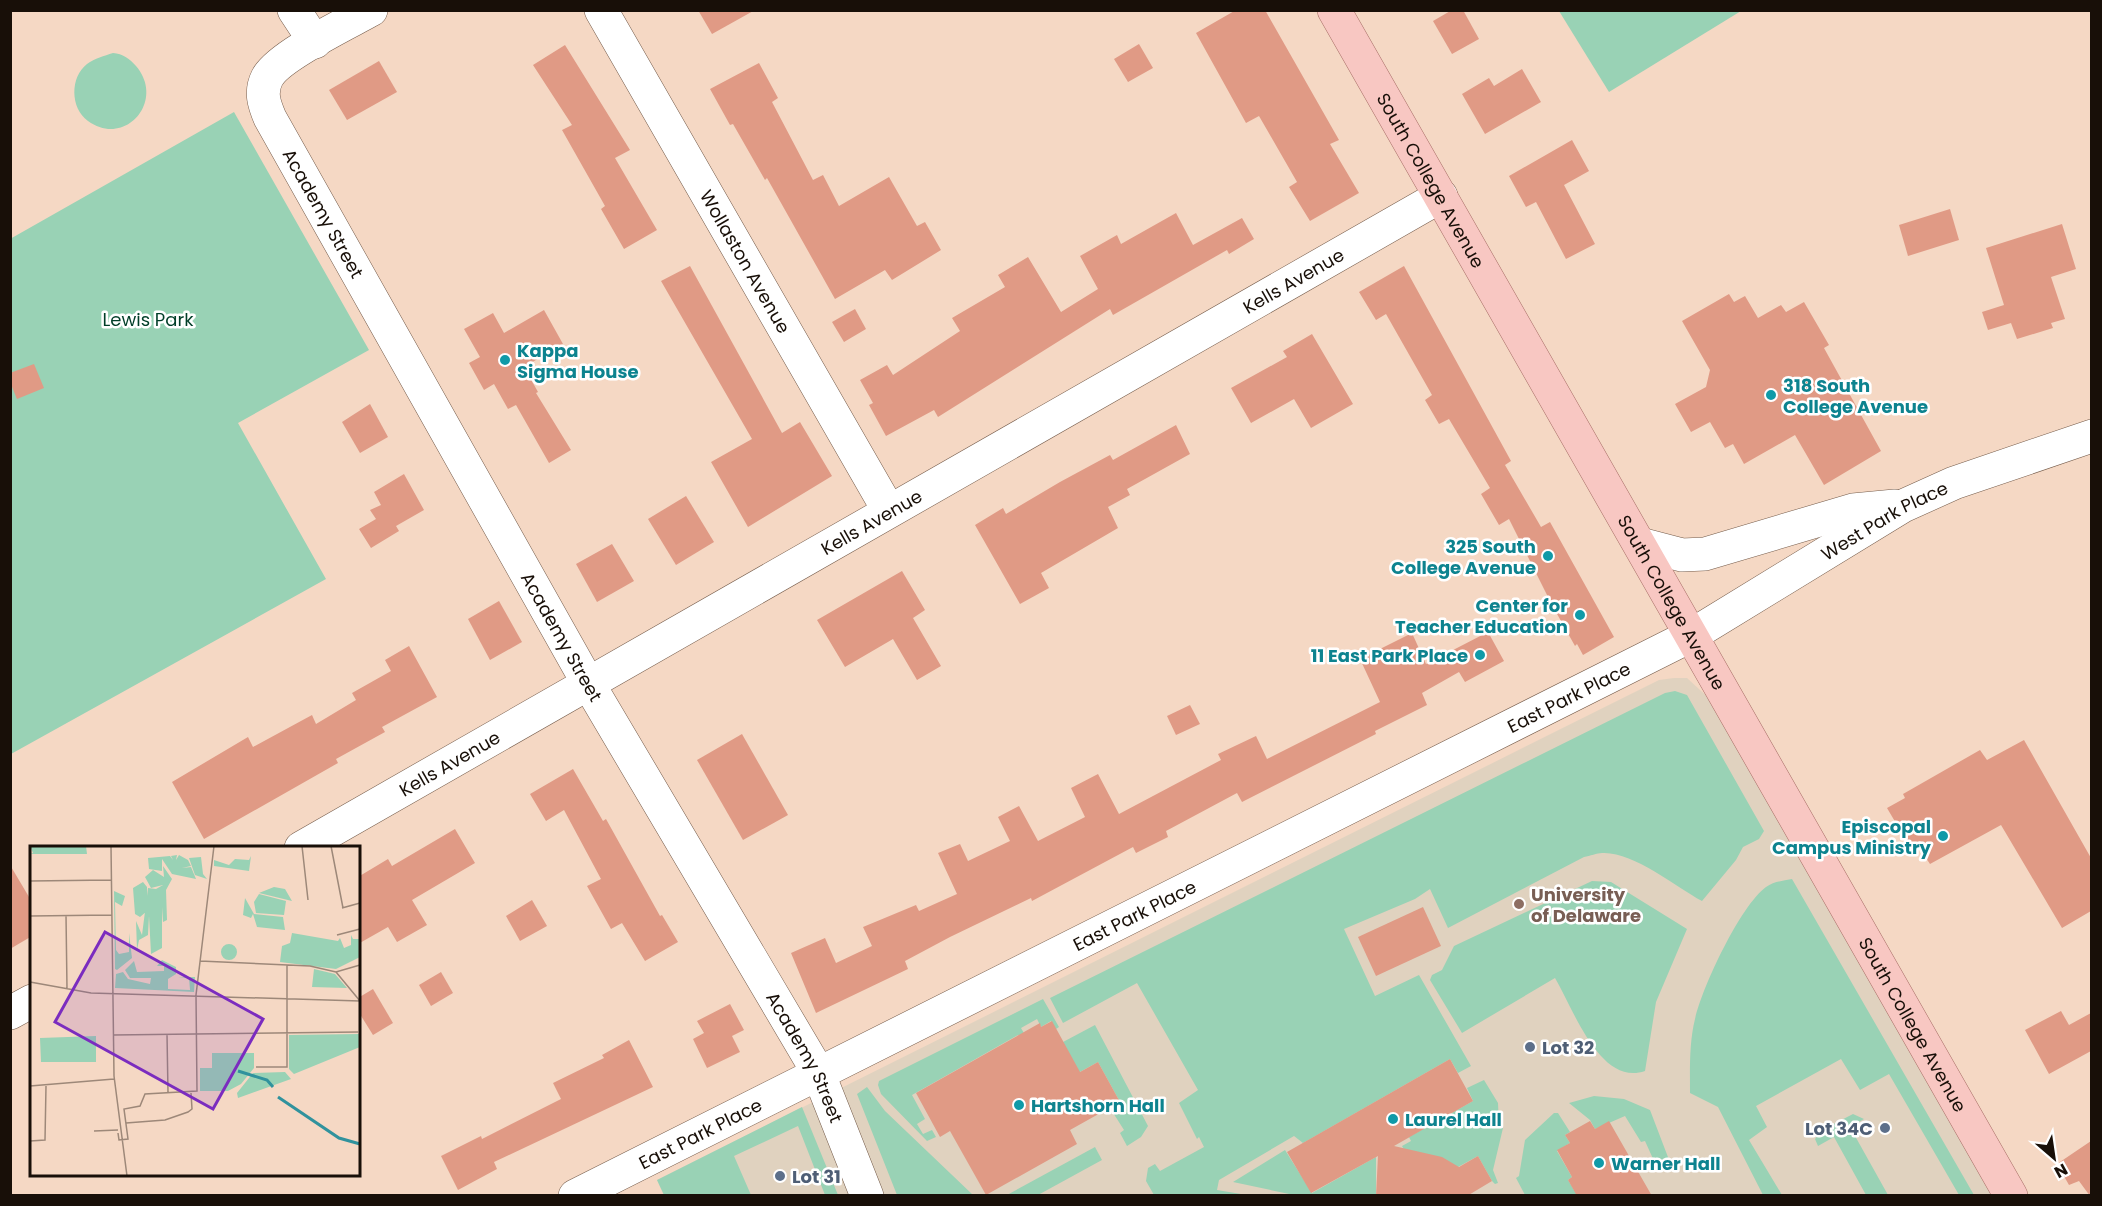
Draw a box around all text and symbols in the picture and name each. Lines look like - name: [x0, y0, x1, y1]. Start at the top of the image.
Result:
- street label: South College Avenue: [1371, 88, 1491, 272]
- street label: Academy Street: [277, 144, 370, 282]
- street label: Wollaston Avenue: [694, 185, 797, 338]
- street label: Kells Avenue: [1238, 242, 1348, 319]
- park label: Lewis Park: [103, 307, 194, 332]
- place label: Kappa Sigma House: [517, 338, 639, 384]
- marker: Kappa Sigma House: [498, 353, 512, 367]
- place label: 318 South College Avenue: [1783, 373, 1928, 419]
- marker: 318 South College Avenue: [1764, 388, 1778, 402]
- street label: West Park Place: [1816, 475, 1952, 566]
- street label: Kells Avenue: [816, 483, 926, 561]
- street label: South College Avenue: [1612, 510, 1732, 694]
- place label: 325 South College Avenue: [1391, 534, 1536, 580]
- marker: 325 South College Avenue: [1541, 549, 1555, 563]
- street label: Academy Street: [515, 567, 609, 706]
- place label: Center for Teacher Education: [1395, 593, 1568, 639]
- marker: Center for Teacher Education: [1573, 608, 1587, 622]
- place label: 11 East Park Place: [1311, 643, 1468, 668]
- marker: 11 East Park Place: [1473, 648, 1487, 662]
- street label: East Park Place: [1503, 656, 1635, 738]
- street label: Kells Avenue: [394, 724, 505, 802]
- place label: Episcopal Campus Ministry: [1772, 814, 1932, 860]
- marker: Episcopal Campus Ministry: [1936, 829, 1950, 843]
- inset map: [30, 846, 360, 1176]
- street label: East Park Place: [1069, 874, 1200, 956]
- place label: University of Delaware: [1531, 882, 1641, 928]
- marker: University of Delaware: [1512, 897, 1526, 911]
- street label: South College Avenue: [1853, 932, 1973, 1116]
- street label: Academy Street: [761, 987, 849, 1126]
- place label: Lot 32: [1542, 1035, 1594, 1060]
- marker: Lot 32: [1523, 1040, 1537, 1054]
- street label: East Park Place: [634, 1092, 766, 1175]
- place label: Hartshorn Hall: [1031, 1093, 1165, 1118]
- marker: Hartshorn Hall: [1012, 1098, 1026, 1112]
- place label: Laurel Hall: [1405, 1107, 1502, 1132]
- marker: Laurel Hall: [1386, 1112, 1400, 1126]
- place label: Lot 34C: [1805, 1116, 1873, 1141]
- marker: Lot 34C: [1878, 1121, 1892, 1135]
- north arrow: [2024, 1128, 2084, 1188]
- place label: Warner Hall: [1611, 1151, 1721, 1176]
- marker: Warner Hall: [1592, 1156, 1606, 1170]
- text: N: [2050, 1158, 2072, 1184]
- place label: Lot 31: [792, 1164, 841, 1189]
- marker: Lot 31: [773, 1169, 787, 1183]

